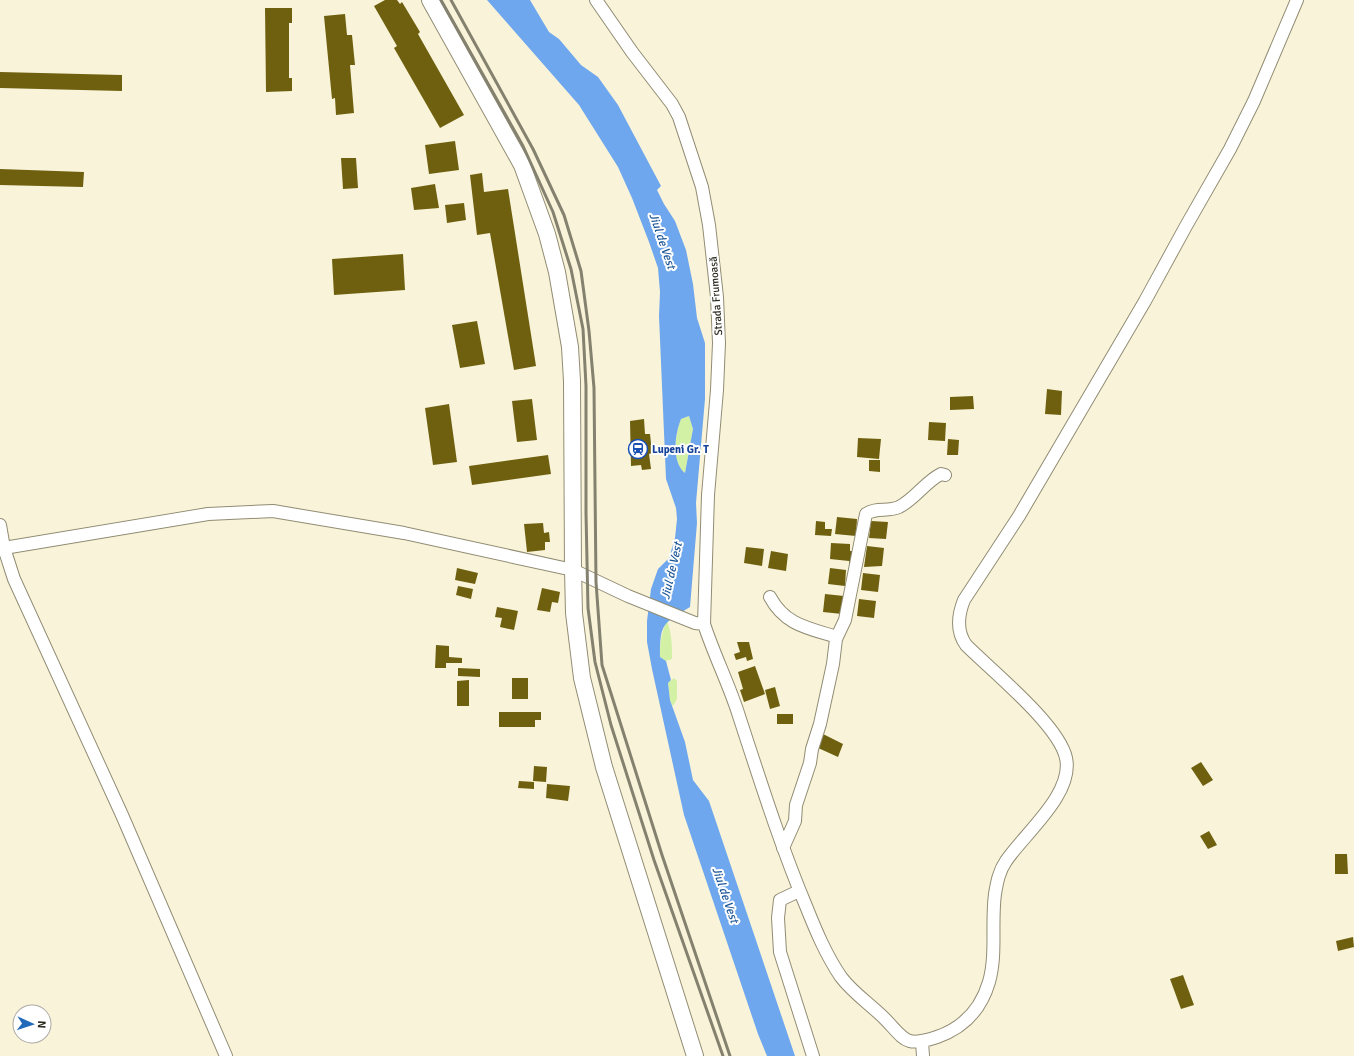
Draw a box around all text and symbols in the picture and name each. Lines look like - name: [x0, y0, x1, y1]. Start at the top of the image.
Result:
- water label: Jiul de Vest: [645, 211, 679, 273]
- street label: Strada Frumoasă: [707, 256, 725, 336]
- station icon: Lupeni Gr. T: [627, 438, 649, 460]
- place label: Lupeni Gr. T: [652, 443, 709, 456]
- water label: Jiul de Vest: [658, 539, 686, 601]
- water label: Jiul de Vest: [708, 865, 742, 927]
- north arrow: [12, 1004, 52, 1044]
- text: N: [35, 1020, 48, 1029]

